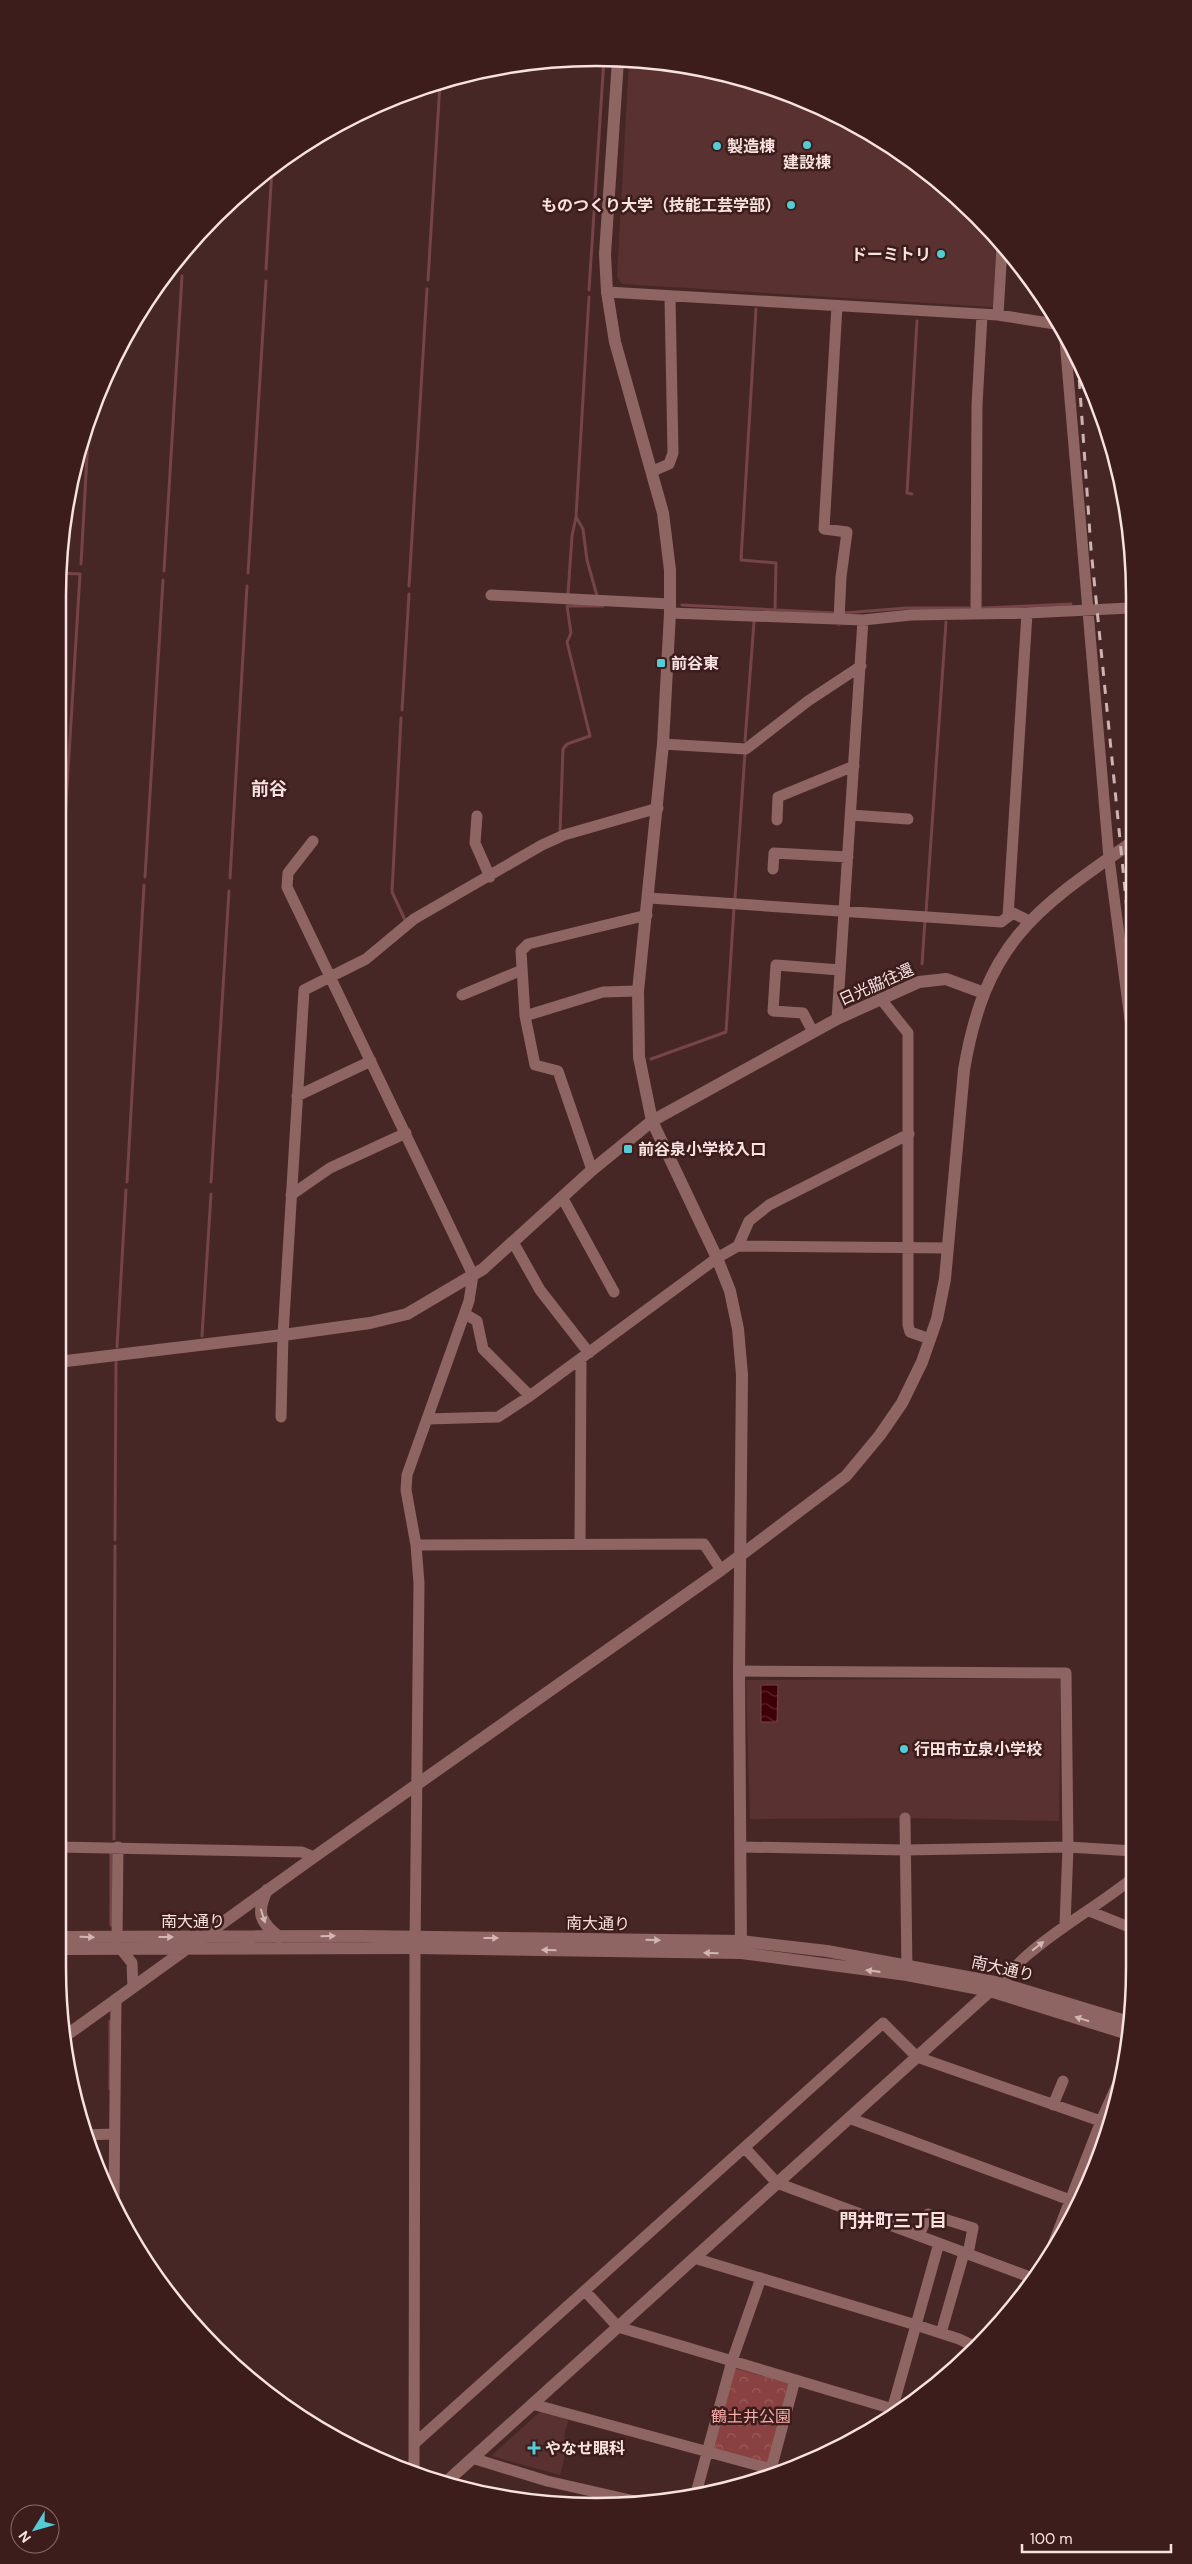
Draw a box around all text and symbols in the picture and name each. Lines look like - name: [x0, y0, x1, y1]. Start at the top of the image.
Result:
- place label: 製造棟: [727, 136, 775, 157]
- marker: 建設棟: [801, 139, 813, 151]
- marker: 製造棟: [711, 140, 723, 152]
- place label: 建設棟: [783, 152, 831, 173]
- place label: ものつくり大学（技能工芸学部）: [541, 195, 781, 216]
- marker: ものつくり大学（技能工芸学部）: [785, 199, 797, 211]
- place label: ドーミトリ: [851, 244, 931, 265]
- marker: ドーミトリ: [935, 248, 947, 260]
- place label: 前谷東: [671, 653, 719, 674]
- marker: 前谷東: [655, 657, 667, 669]
- district label: 前谷: [251, 777, 287, 801]
- street label: 日光脇往還: [835, 959, 917, 1010]
- place label: 前谷泉小学校入口: [638, 1139, 766, 1160]
- marker: 前谷泉小学校入口: [622, 1143, 634, 1155]
- place label: 行田市立泉小学校: [914, 1739, 1042, 1760]
- marker: 行田市立泉小学校: [898, 1743, 910, 1755]
- one-way arrow: [259, 1908, 267, 1924]
- street label: 南大通り: [161, 1911, 225, 1932]
- street label: 南大通り: [566, 1912, 630, 1935]
- one-way arrow: [321, 1932, 337, 1940]
- one-way arrow: [80, 1933, 96, 1941]
- one-way arrow: [158, 1933, 174, 1941]
- one-way arrow: [483, 1934, 499, 1942]
- one-way arrow: [645, 1936, 661, 1944]
- one-way arrow: [1031, 1941, 1045, 1951]
- one-way arrow: [540, 1946, 556, 1954]
- one-way arrow: [703, 1949, 719, 1957]
- street label: 南大通り: [969, 1951, 1036, 1986]
- one-way arrow: [864, 1967, 880, 1975]
- one-way arrow: [1074, 2015, 1089, 2022]
- district label: 門井町三丁目: [839, 2209, 947, 2233]
- park label: 鶴土井公園: [711, 2406, 791, 2427]
- place label: やなせ眼科: [545, 2438, 625, 2459]
- marker: やなせ眼科: [527, 2441, 541, 2455]
- north arrow: [10, 2504, 60, 2554]
- scale bar: [1022, 2522, 1171, 2554]
- text: N: [14, 2527, 35, 2546]
- text: 100 m: [1030, 2529, 1073, 2549]

